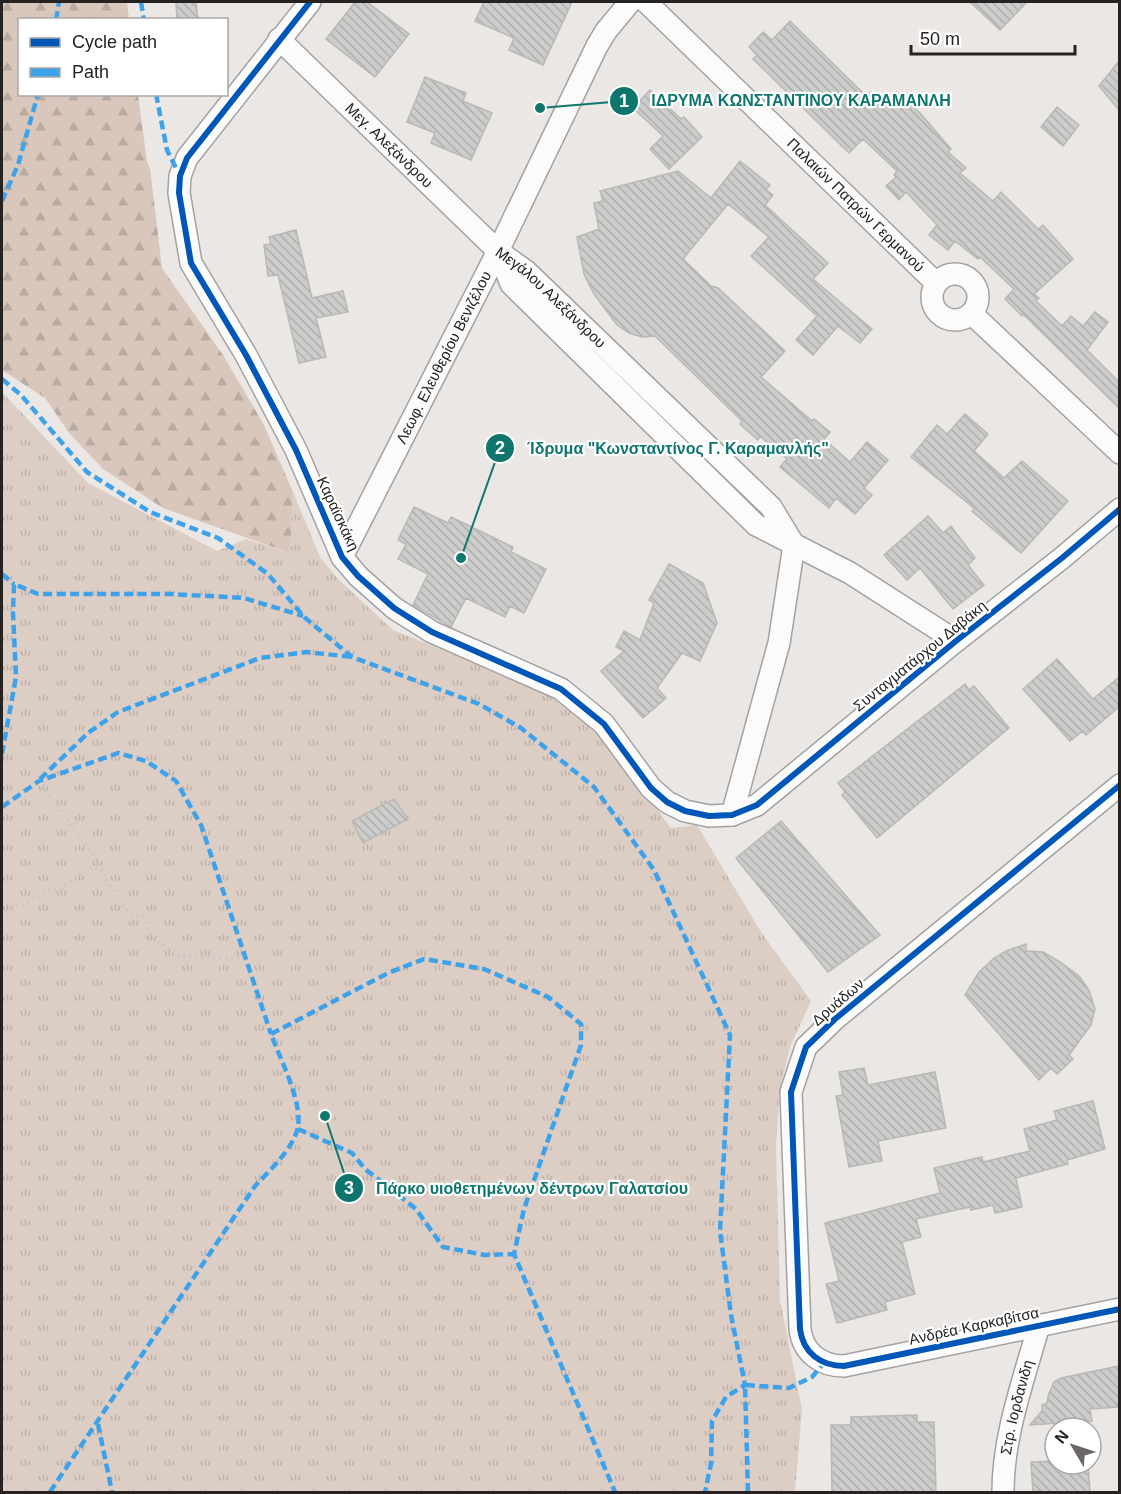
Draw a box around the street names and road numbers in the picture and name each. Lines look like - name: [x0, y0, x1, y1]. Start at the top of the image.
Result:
- street label: Μεγ. Αλεξάνδρου: [342, 99, 436, 191]
- street label: Παλαιών Πατρών Γερμανού: [784, 135, 928, 275]
- street label: Μεγάλου Αλεξάνδρου: [492, 243, 609, 351]
- street label: Λεωφ. Ελευθερίου Βενιζέλου: [392, 268, 494, 446]
- street label: Καραϊσκάκη: [314, 474, 363, 554]
- street label: Συνταγματάρχου Δαβάκη: [850, 597, 990, 715]
- street label: Δρυάδων: [808, 975, 867, 1029]
- street label: Ανδρέα Καρκαβίτσα: [907, 1303, 1041, 1348]
- street label: Στρ. Ιορδανιδη: [997, 1358, 1036, 1456]

